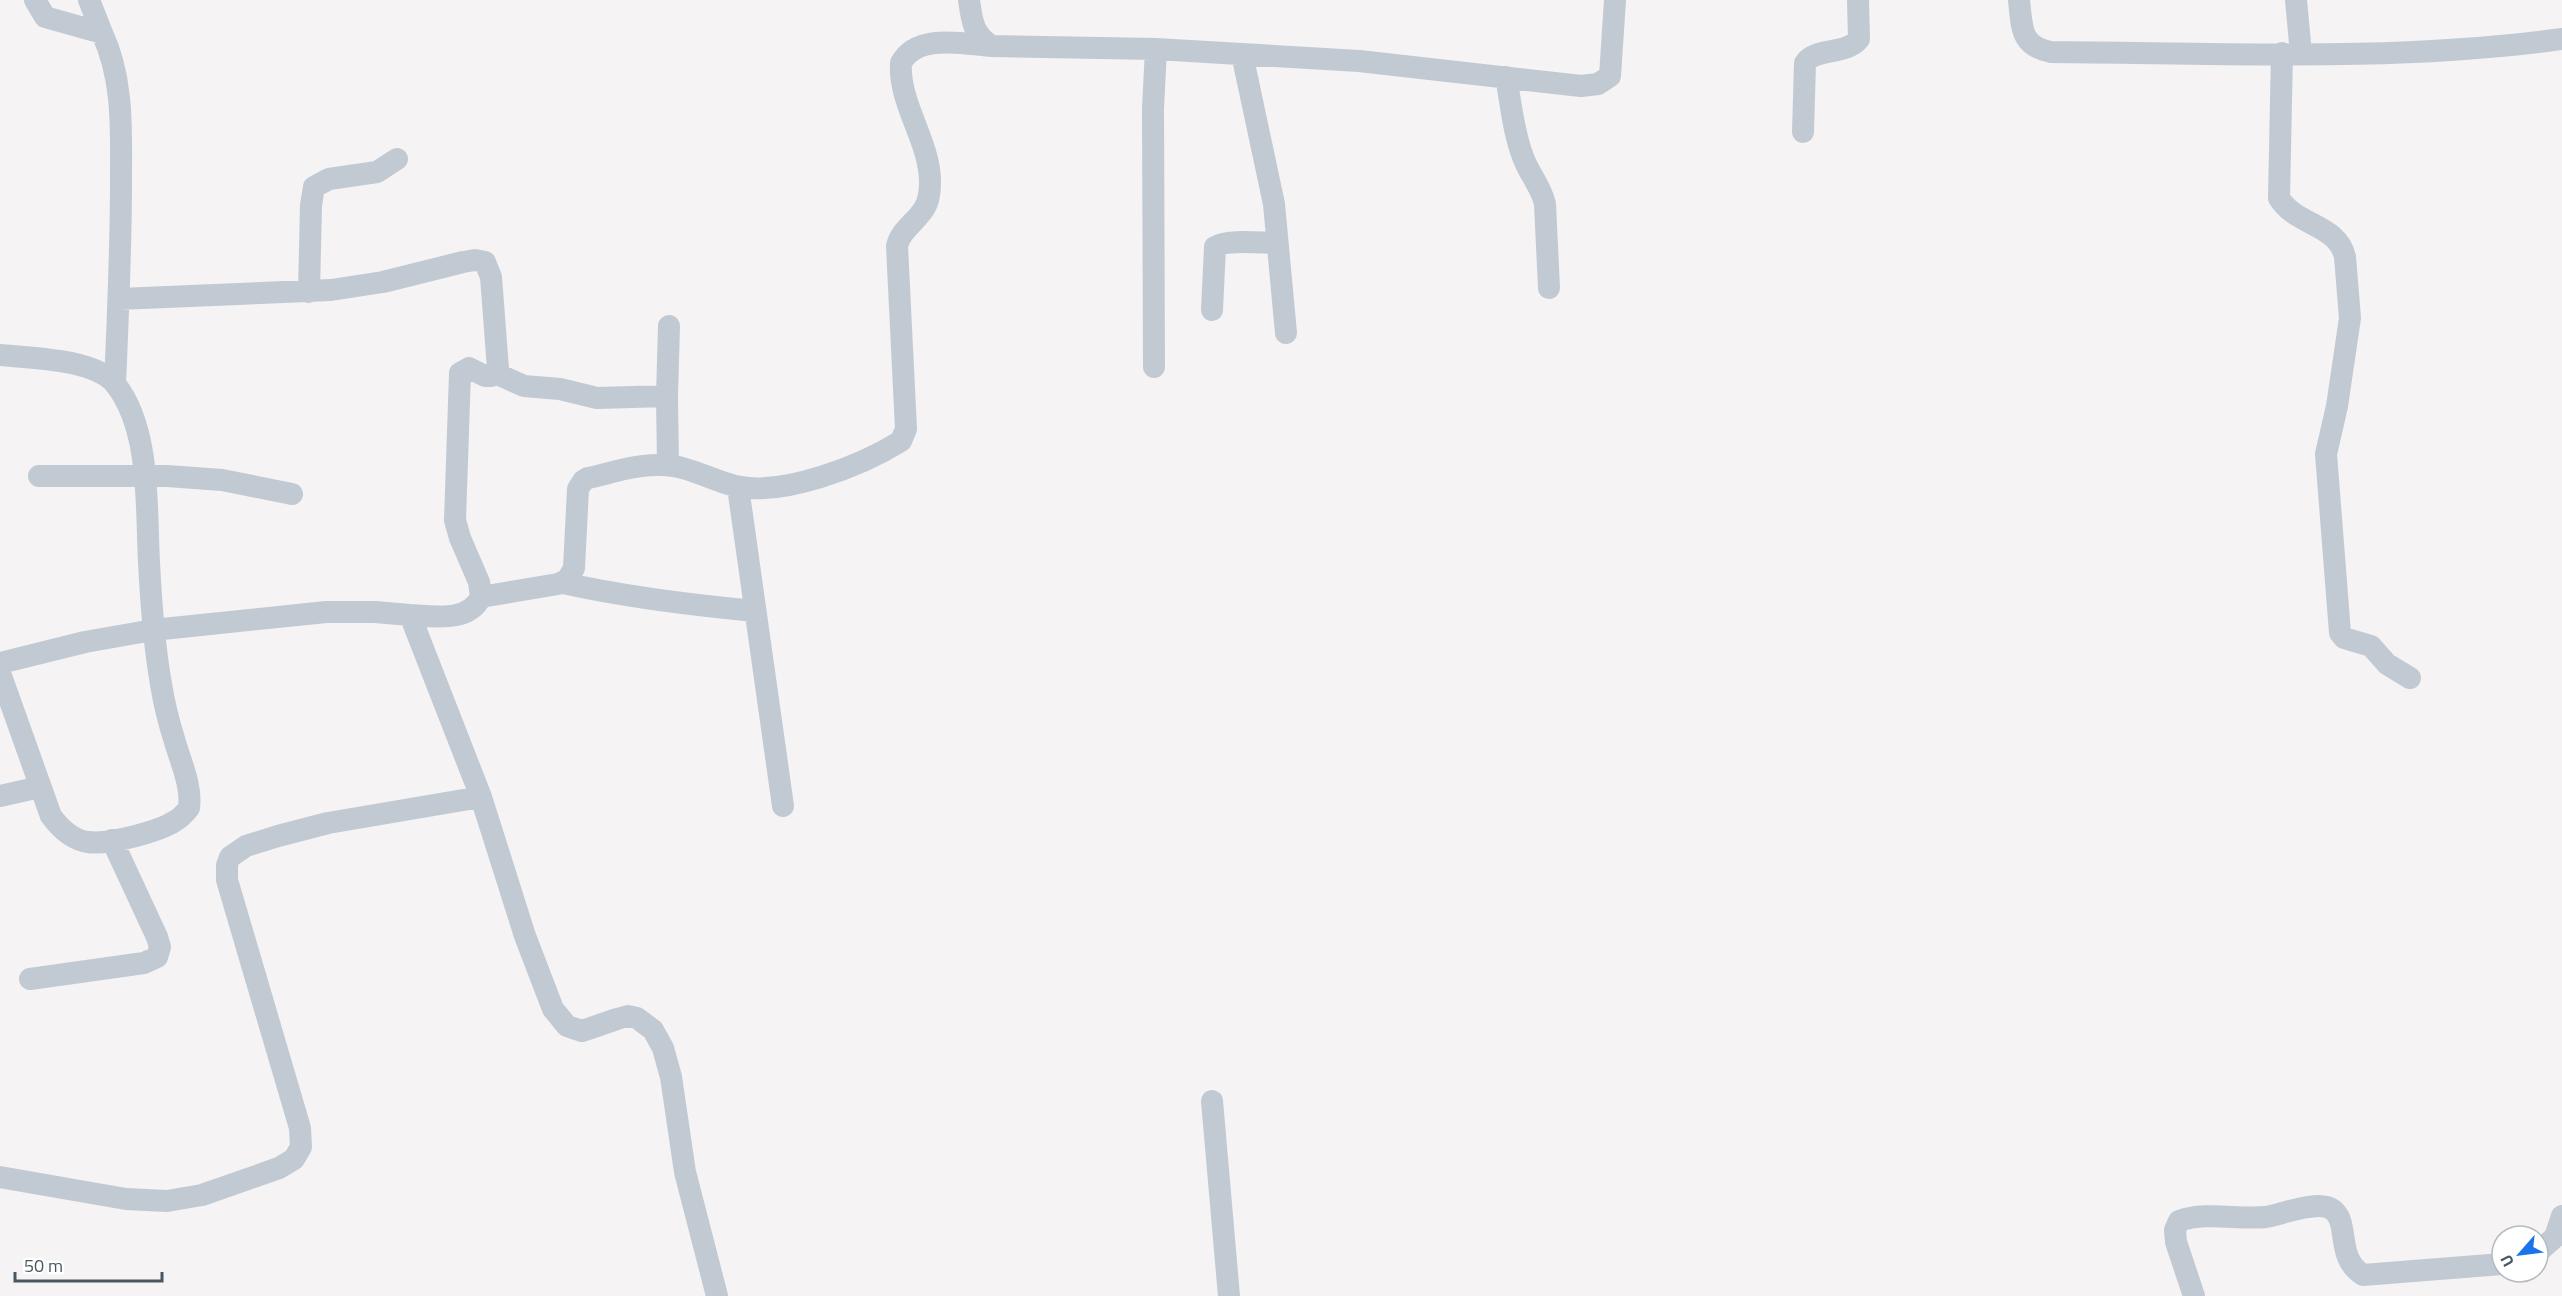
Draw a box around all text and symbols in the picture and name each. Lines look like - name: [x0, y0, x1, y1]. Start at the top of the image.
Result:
- north arrow: [2490, 1224, 2550, 1284]
- scale bar: [15, 1245, 162, 1283]
- text: U: [2494, 1251, 2520, 1271]
- text: 50 m: [24, 1252, 63, 1279]

